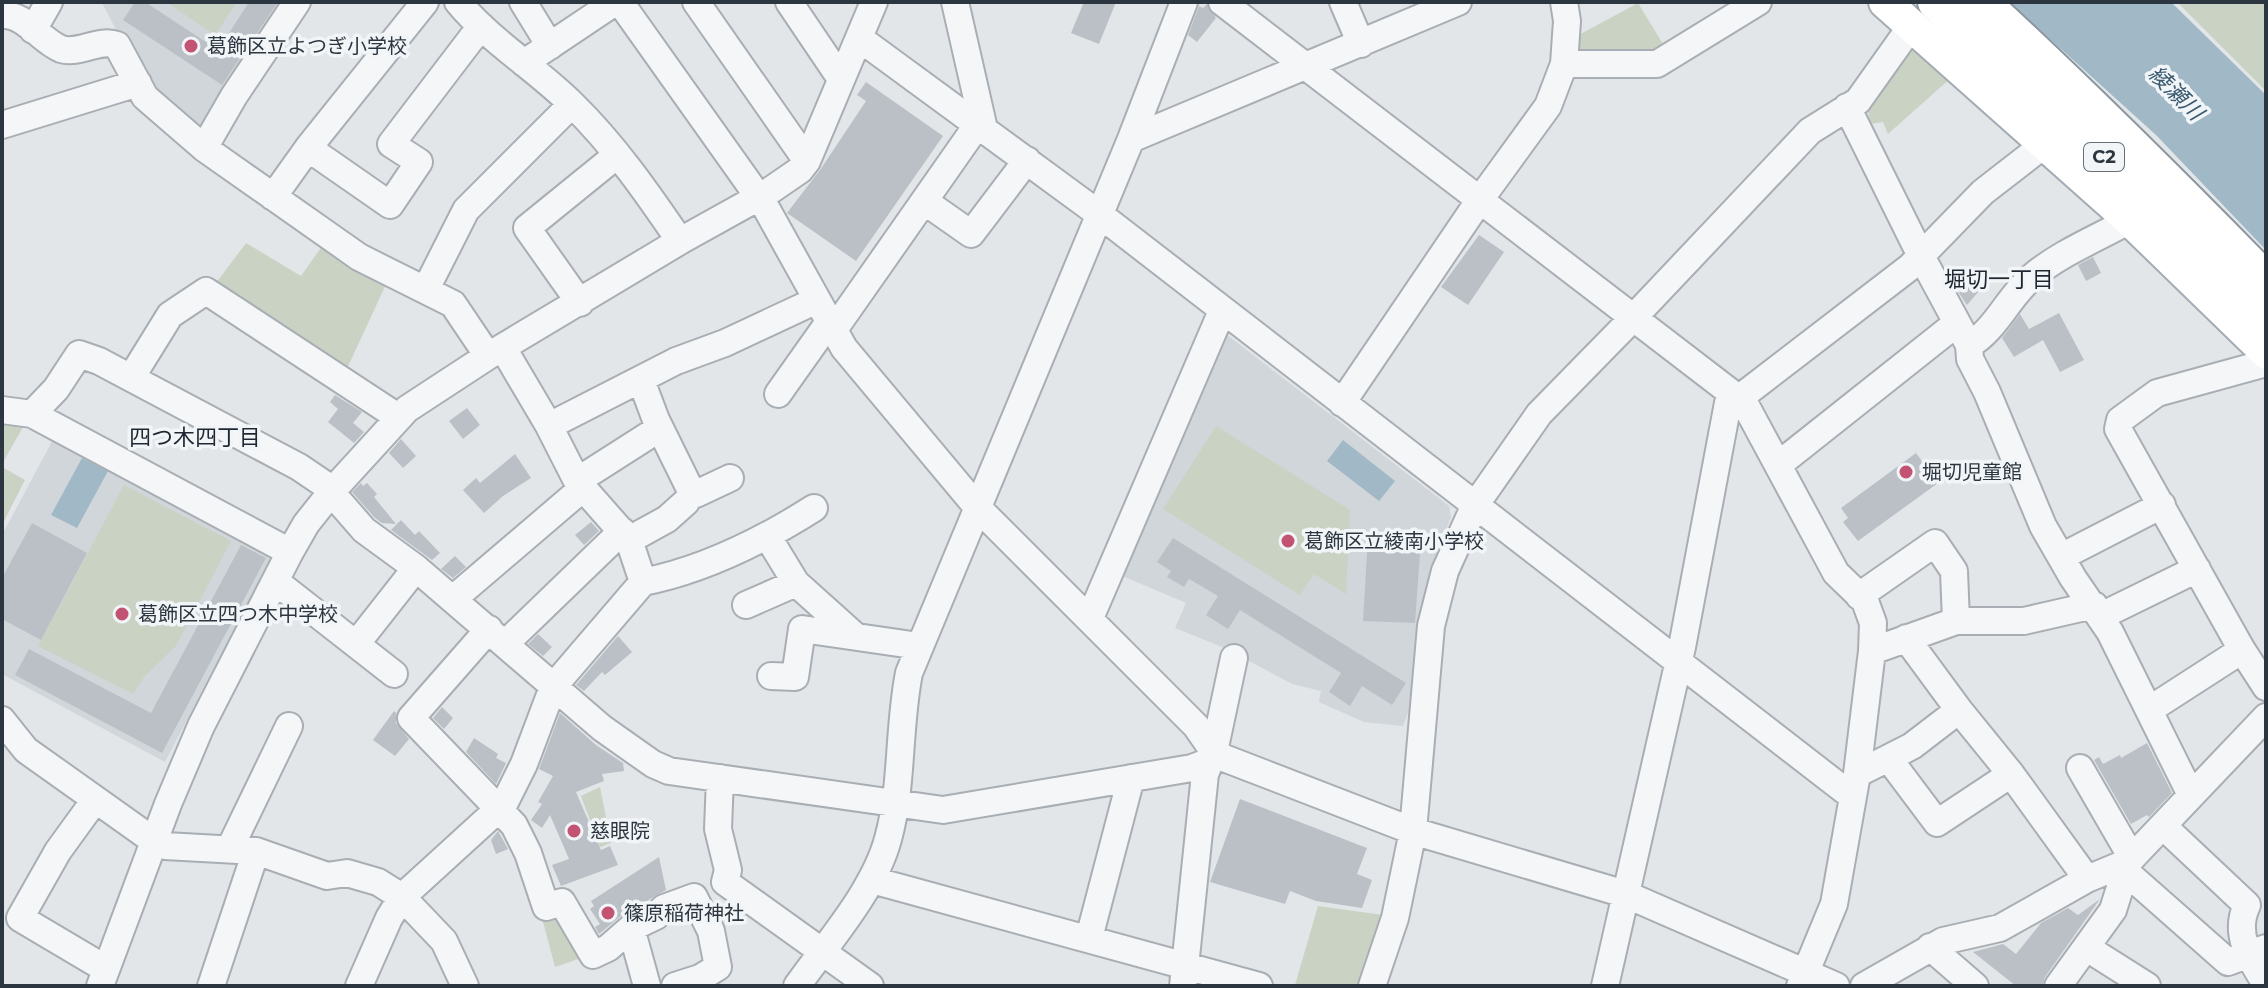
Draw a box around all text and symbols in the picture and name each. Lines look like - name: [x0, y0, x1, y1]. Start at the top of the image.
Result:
- place label: 葛飾区立よつぎ小学校: [207, 34, 407, 58]
- marker: 葛飾区立よつぎ小学校: [182, 37, 200, 55]
- water label: 綾瀬川: [2143, 60, 2210, 127]
- road number: C2: [2084, 143, 2124, 171]
- district label: 堀切一丁目: [1944, 266, 2054, 293]
- district label: 四つ木四丁目: [129, 424, 261, 451]
- place label: 堀切児童館: [1922, 460, 2022, 484]
- marker: 堀切児童館: [1897, 463, 1915, 481]
- place label: 葛飾区立綾南小学校: [1304, 529, 1484, 553]
- marker: 葛飾区立綾南小学校: [1279, 532, 1297, 550]
- place label: 葛飾区立四つ木中学校: [138, 602, 338, 626]
- marker: 葛飾区立四つ木中学校: [113, 605, 131, 623]
- place label: 慈眼院: [590, 819, 650, 843]
- marker: 慈眼院: [565, 822, 583, 840]
- place label: 篠原稲荷神社: [624, 901, 744, 925]
- marker: 篠原稲荷神社: [599, 904, 617, 922]

